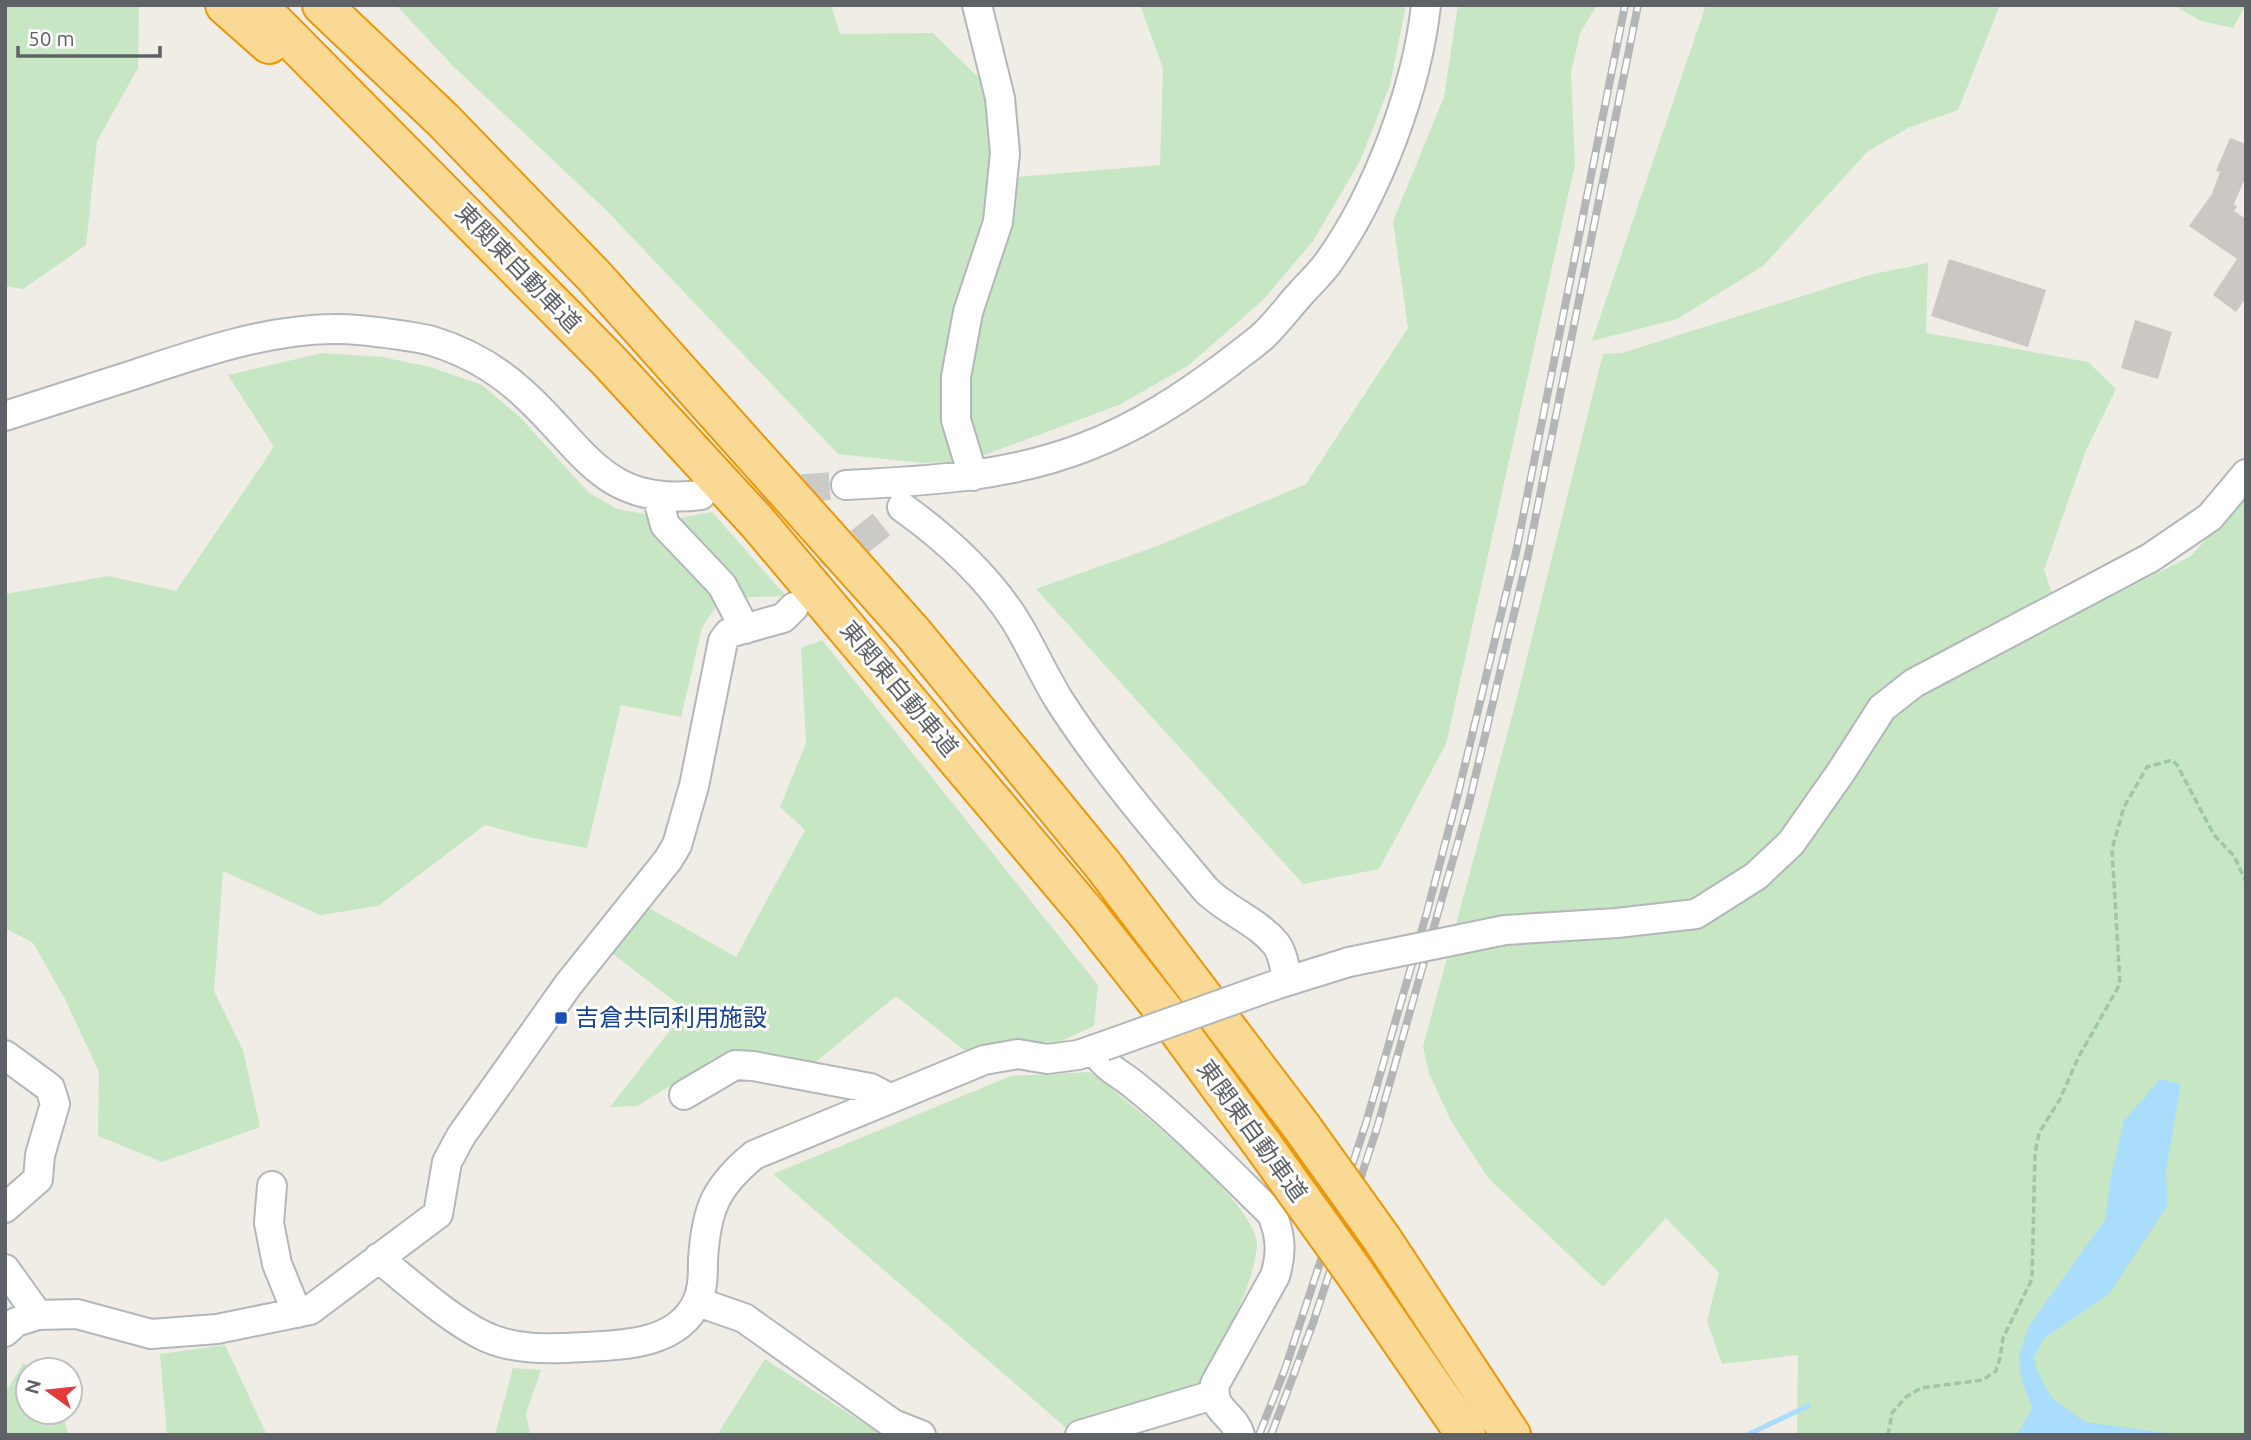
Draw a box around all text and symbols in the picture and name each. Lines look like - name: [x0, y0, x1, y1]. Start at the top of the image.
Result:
- scale bar: [18, 14, 159, 58]
- text: 50 m: [28, 26, 75, 50]
- street label: 東関東自動車道: [450, 198, 586, 337]
- street label: 東関東自動車道: [835, 616, 964, 762]
- place label: 吉倉共同利用施設: [575, 1004, 767, 1031]
- marker: 吉倉共同利用施設: [553, 1010, 569, 1026]
- street label: 東関東自動車道: [1192, 1055, 1313, 1207]
- north arrow: [14, 1356, 84, 1426]
- text: N: [20, 1377, 45, 1396]

